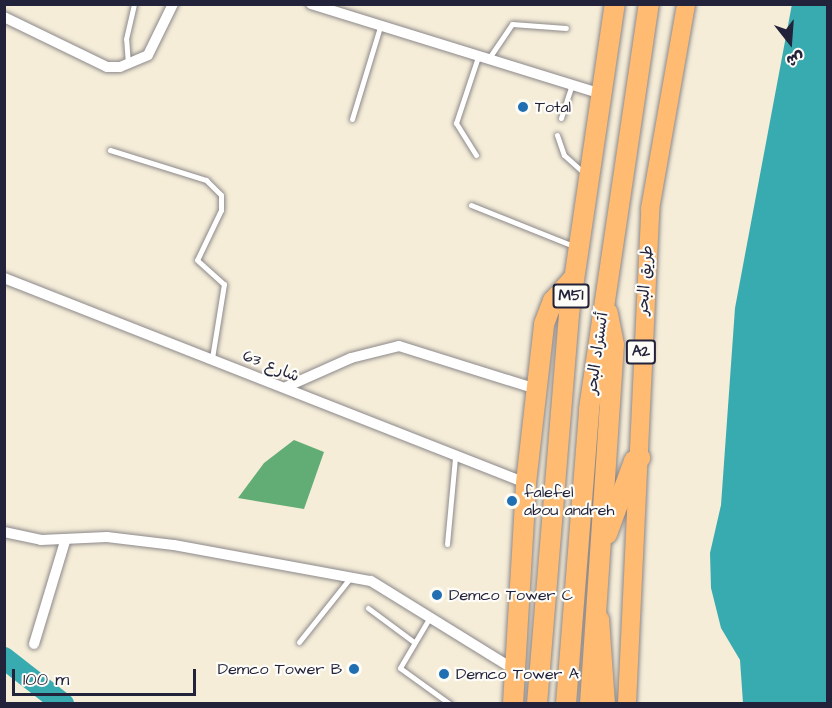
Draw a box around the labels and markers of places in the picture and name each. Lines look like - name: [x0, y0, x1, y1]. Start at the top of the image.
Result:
- place label: Total: [535, 97, 571, 117]
- marker: Total: [516, 100, 530, 114]
- place label: falefel abou andreh: [524, 482, 614, 520]
- marker: falefel abou andreh: [505, 494, 519, 508]
- place label: Demco Tower C: [449, 585, 573, 605]
- marker: Demco Tower C: [430, 588, 444, 602]
- place label: Demco Tower B: [218, 659, 342, 679]
- marker: Demco Tower B: [347, 662, 361, 676]
- place label: Demco Tower A: [456, 664, 579, 684]
- marker: Demco Tower A: [437, 667, 451, 681]

